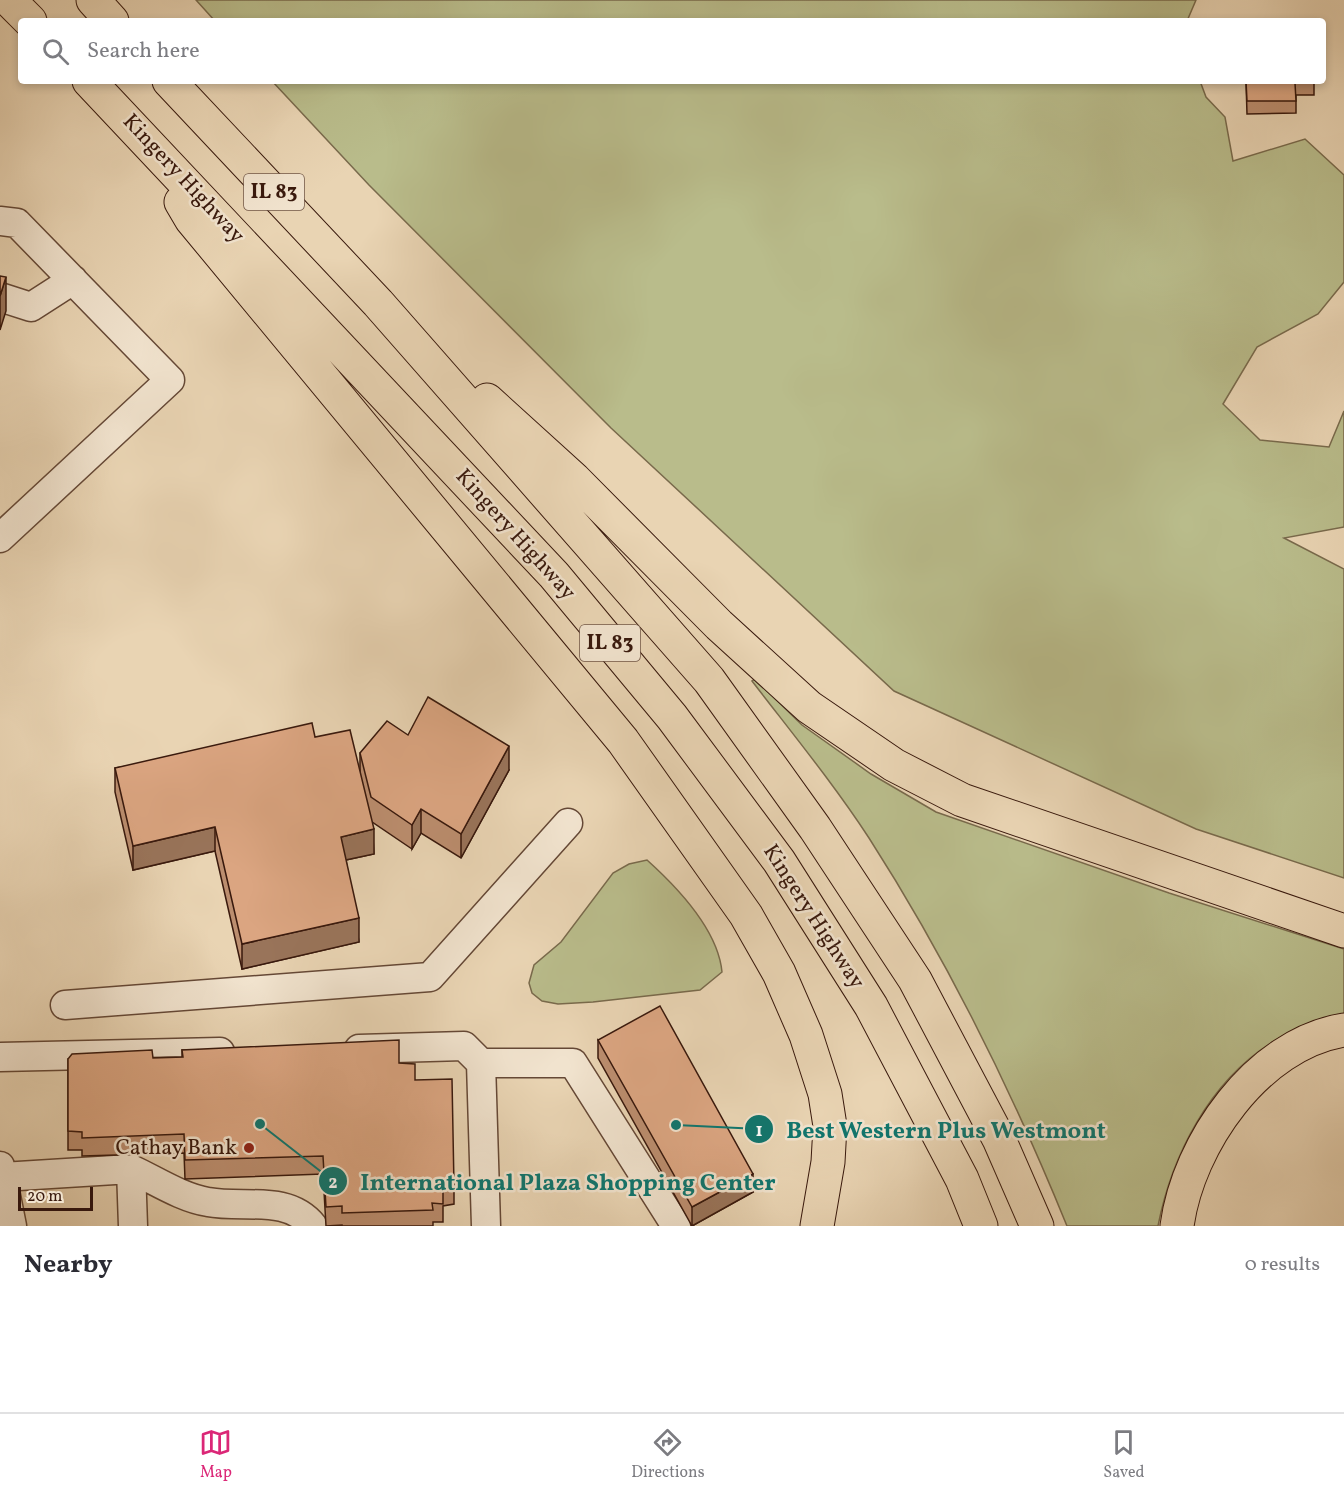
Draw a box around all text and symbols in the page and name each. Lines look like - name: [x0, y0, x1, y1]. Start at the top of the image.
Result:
- search box: [18, 18, 1326, 84]
- icon: search: [39, 35, 72, 68]
- text: Search here: [87, 36, 200, 67]
- street label: Kingery Highway: [115, 107, 251, 251]
- road number: IL 83: [244, 174, 304, 210]
- street label: Kingery Highway: [448, 463, 582, 608]
- road number: IL 83: [580, 625, 640, 661]
- street label: Kingery Highway: [754, 838, 872, 996]
- callout: Best Western Plus Westmont: [744, 1108, 1118, 1150]
- text: Best Western Plus Westmont: [786, 1115, 1106, 1149]
- text: 1: [755, 1119, 763, 1144]
- place label: Cathay Bank: [115, 1133, 237, 1164]
- marker: Cathay Bank: [242, 1141, 256, 1155]
- callout: International Plaza Shopping Center: [318, 1160, 788, 1202]
- text: International Plaza Shopping Center: [360, 1167, 776, 1201]
- text: 2: [328, 1171, 338, 1196]
- scale bar: [18, 1184, 93, 1212]
- text: 20 m: [27, 1186, 62, 1208]
- text: Nearby: [24, 1247, 113, 1283]
- text: 0 results: [1245, 1251, 1320, 1279]
- tab: Map: [199, 1426, 232, 1484]
- tab: Directions: [631, 1426, 705, 1484]
- tab: Saved: [1103, 1426, 1145, 1484]

